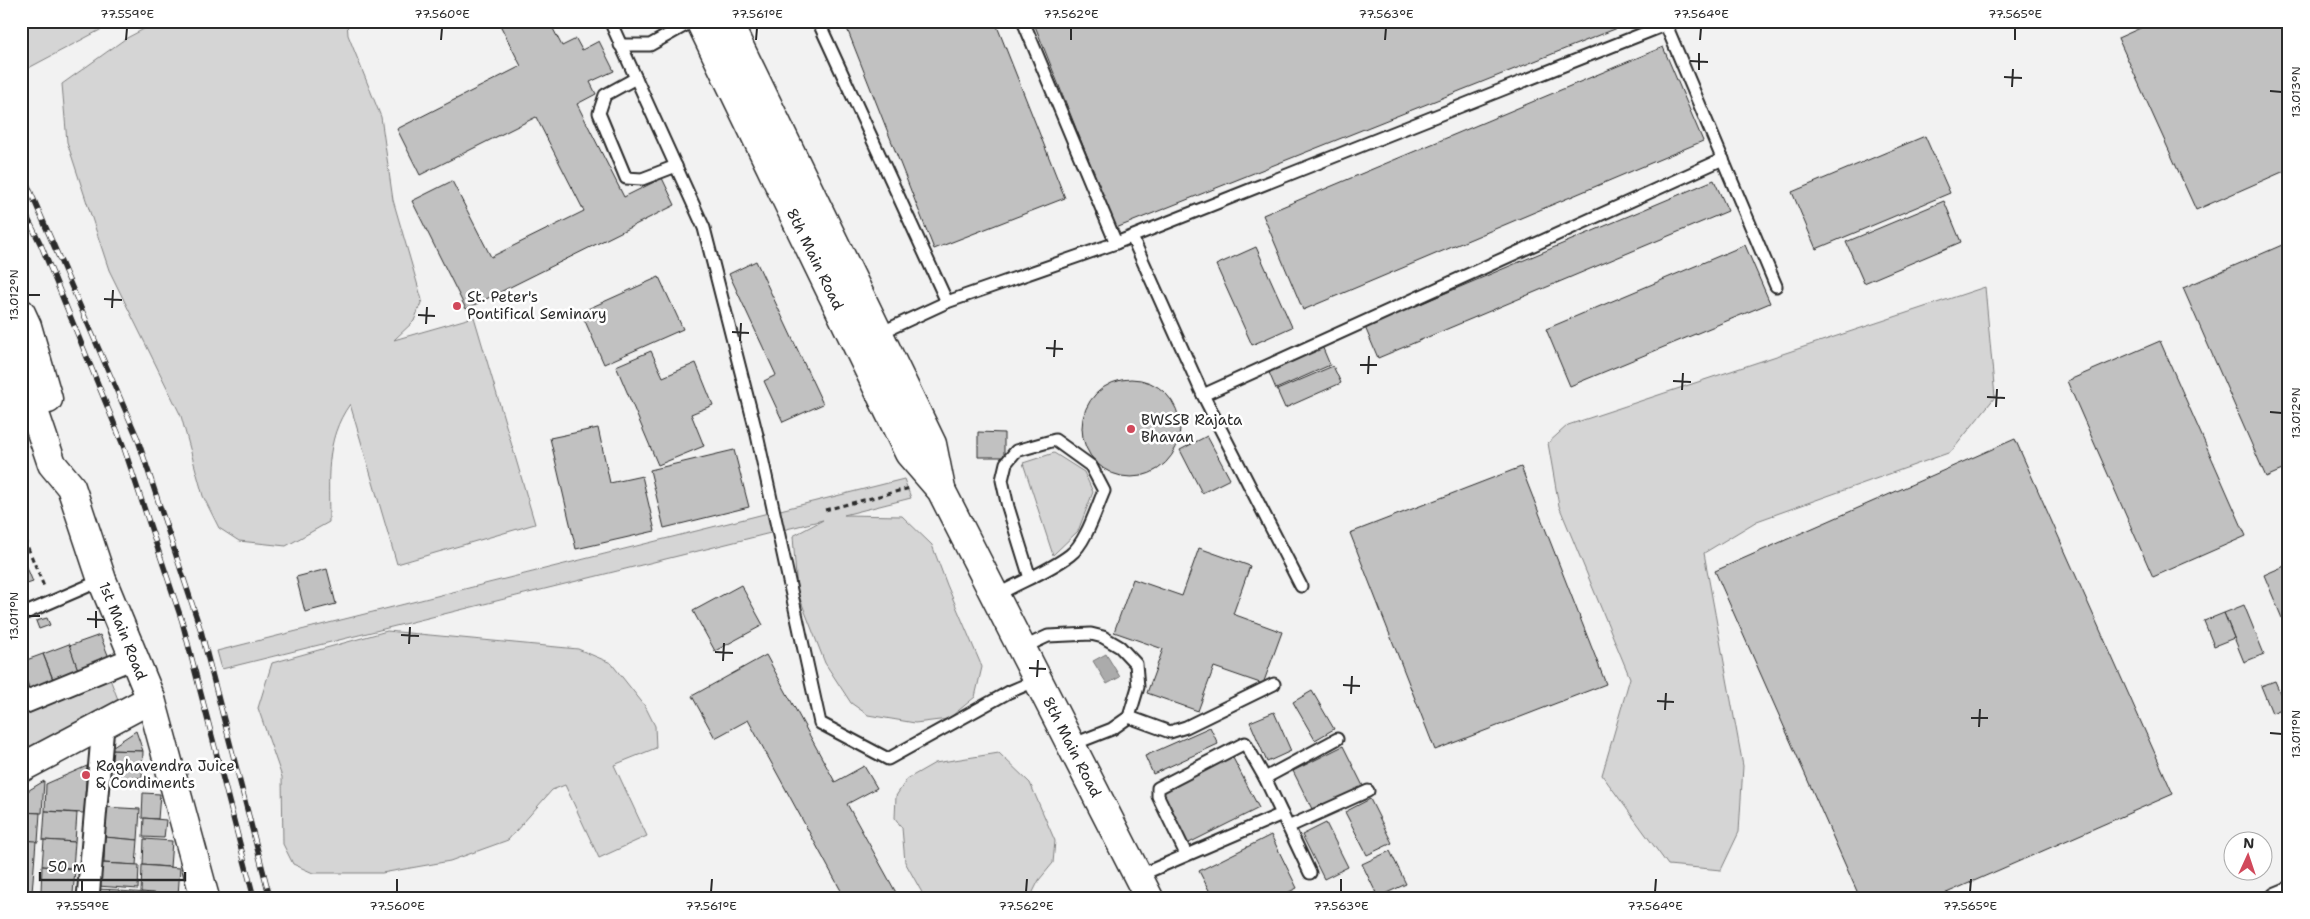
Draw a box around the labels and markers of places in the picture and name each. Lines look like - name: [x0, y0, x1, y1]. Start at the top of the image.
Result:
- place label: St. Peter's Pontifical Seminary: [467, 287, 607, 324]
- marker: St. Peter's Pontifical Seminary: [451, 300, 463, 312]
- place label: BWSSB Rajata Bhavan: [1141, 410, 1243, 447]
- marker: BWSSB Rajata Bhavan: [1125, 423, 1137, 435]
- place label: Raghavendra Juice & Condiments: [96, 756, 235, 793]
- marker: Raghavendra Juice & Condiments: [80, 769, 92, 781]

